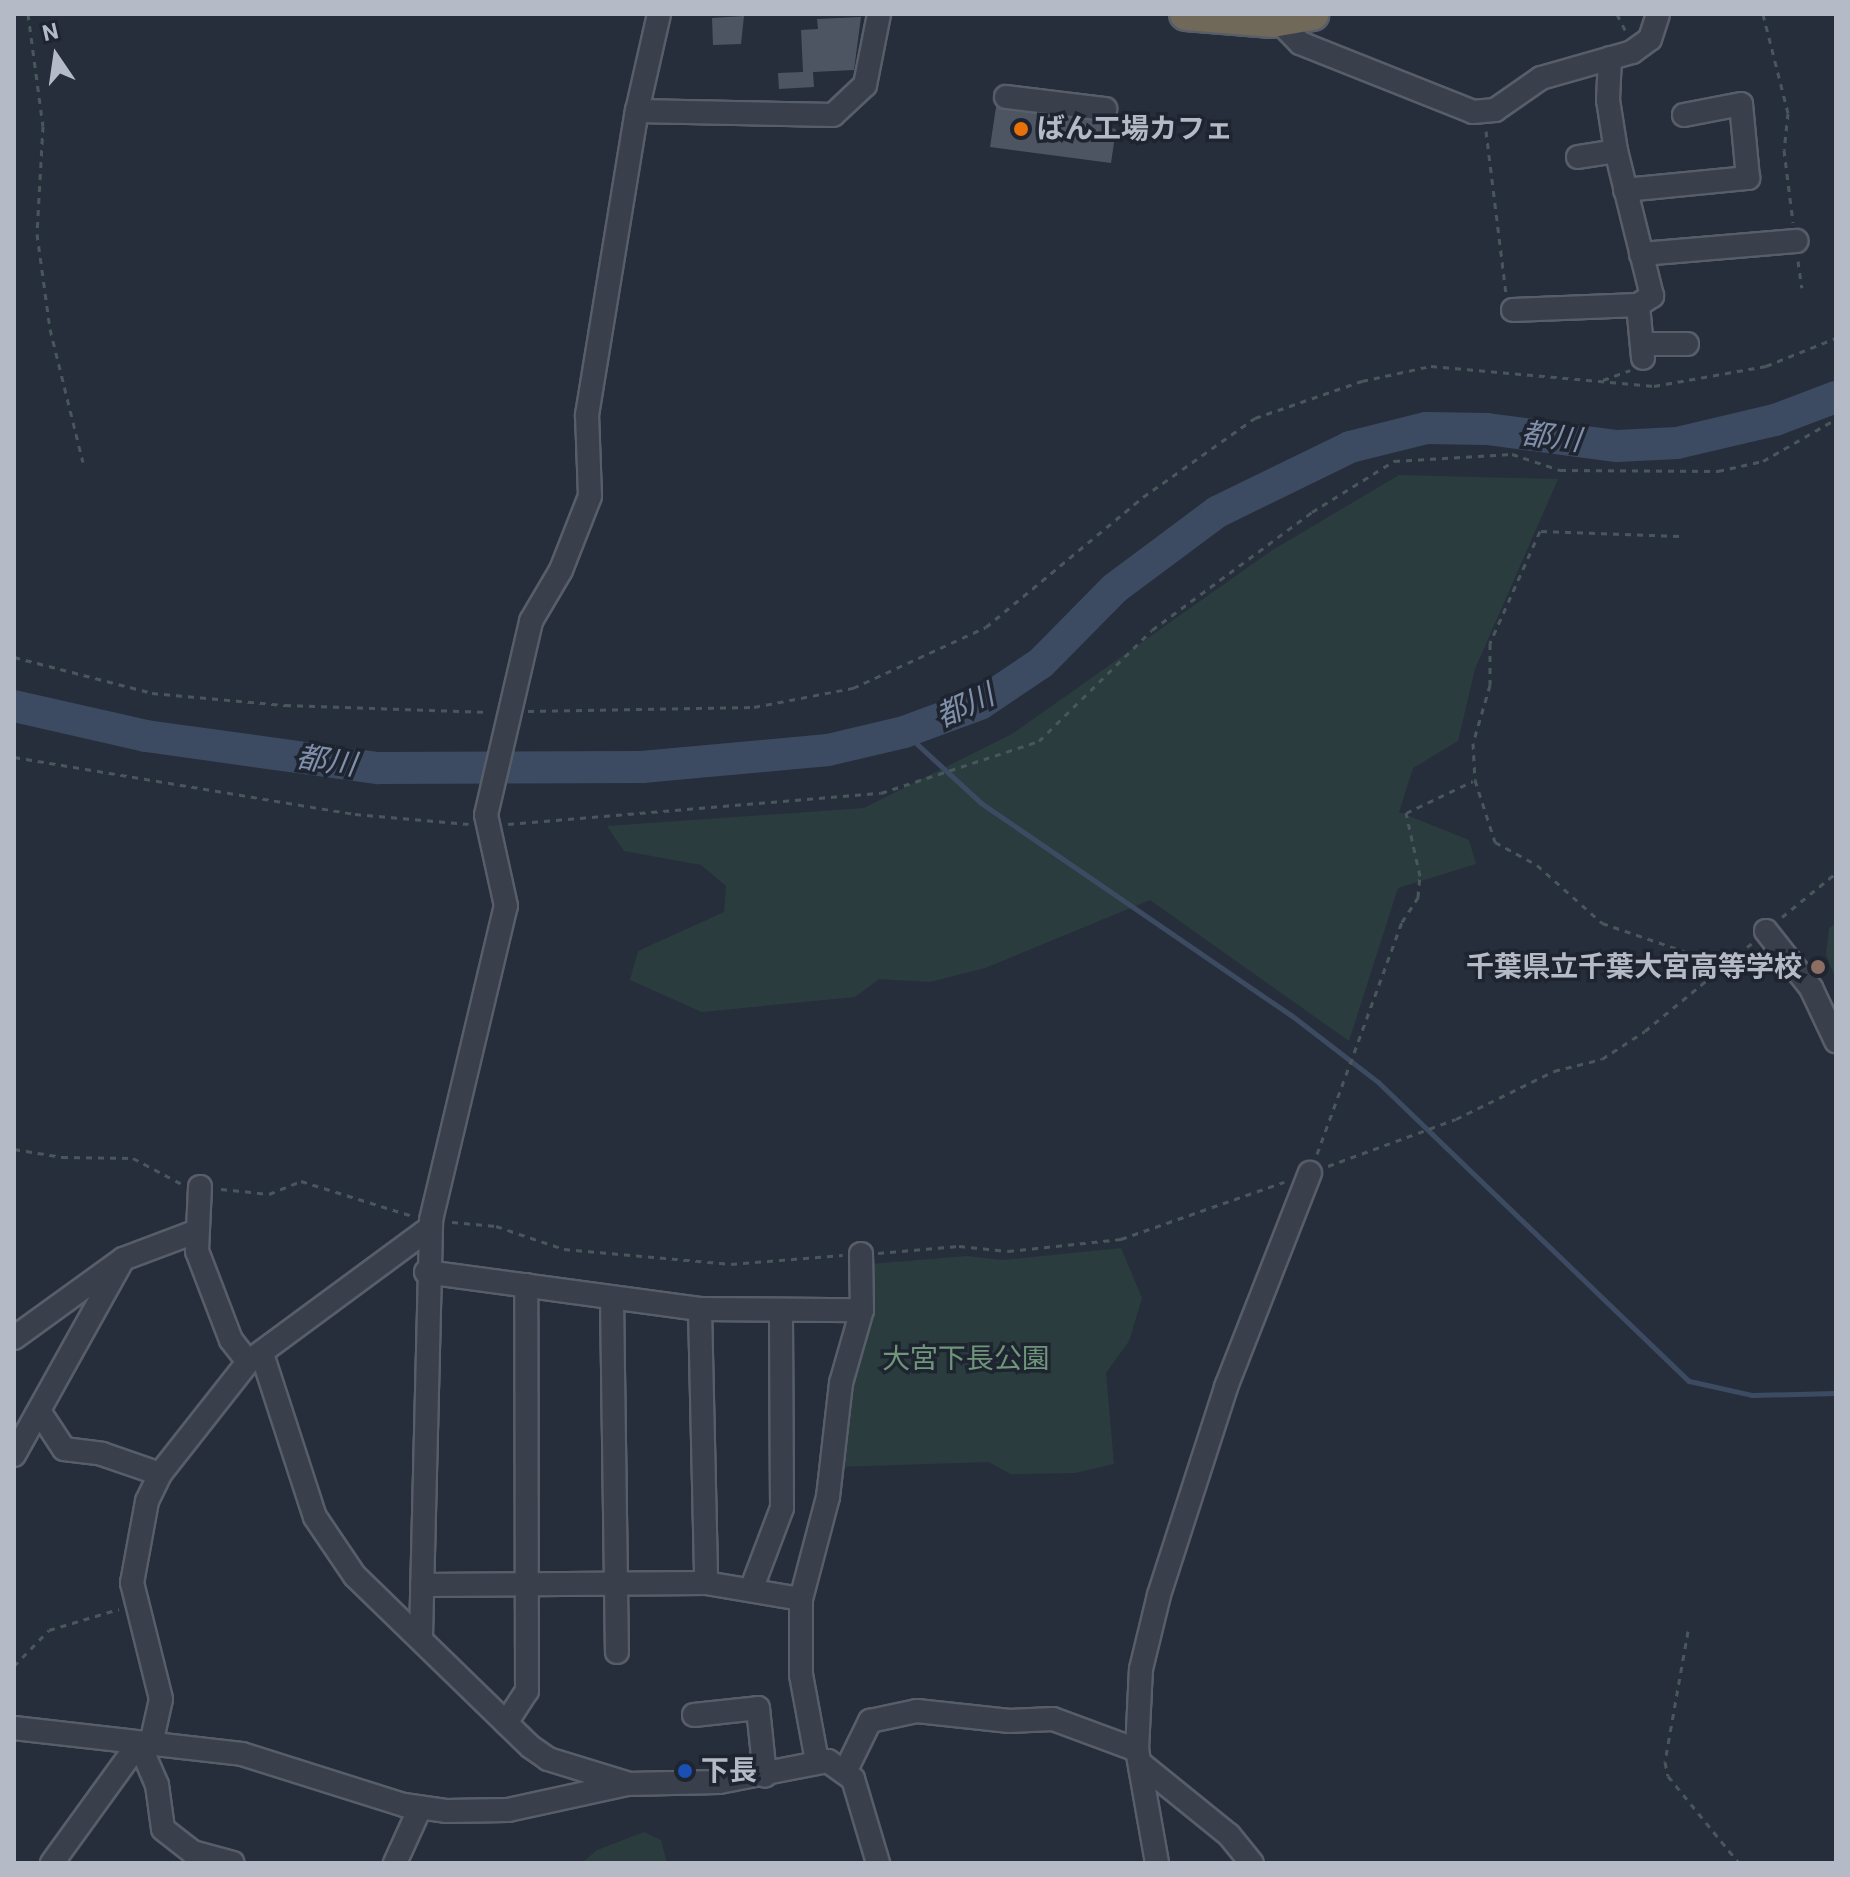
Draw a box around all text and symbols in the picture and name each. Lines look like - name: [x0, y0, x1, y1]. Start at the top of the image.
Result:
- north arrow: [16, 16, 96, 96]
- text: N: [40, 18, 61, 46]
- place label: ばん工場カフェ: [1037, 112, 1233, 146]
- marker: ばん工場カフェ: [1012, 120, 1030, 138]
- water label: 都川: [1519, 415, 1583, 459]
- water label: 都川: [930, 677, 1000, 735]
- water label: 都川: [294, 739, 358, 783]
- place label: 千葉県立千葉大宮高等学校: [1466, 950, 1802, 984]
- marker: 千葉県立千葉大宮高等学校: [1809, 958, 1827, 976]
- park label: 大宮下長公園: [882, 1342, 1050, 1376]
- place label: 下長: [701, 1754, 757, 1788]
- marker: 下長: [676, 1762, 694, 1780]

